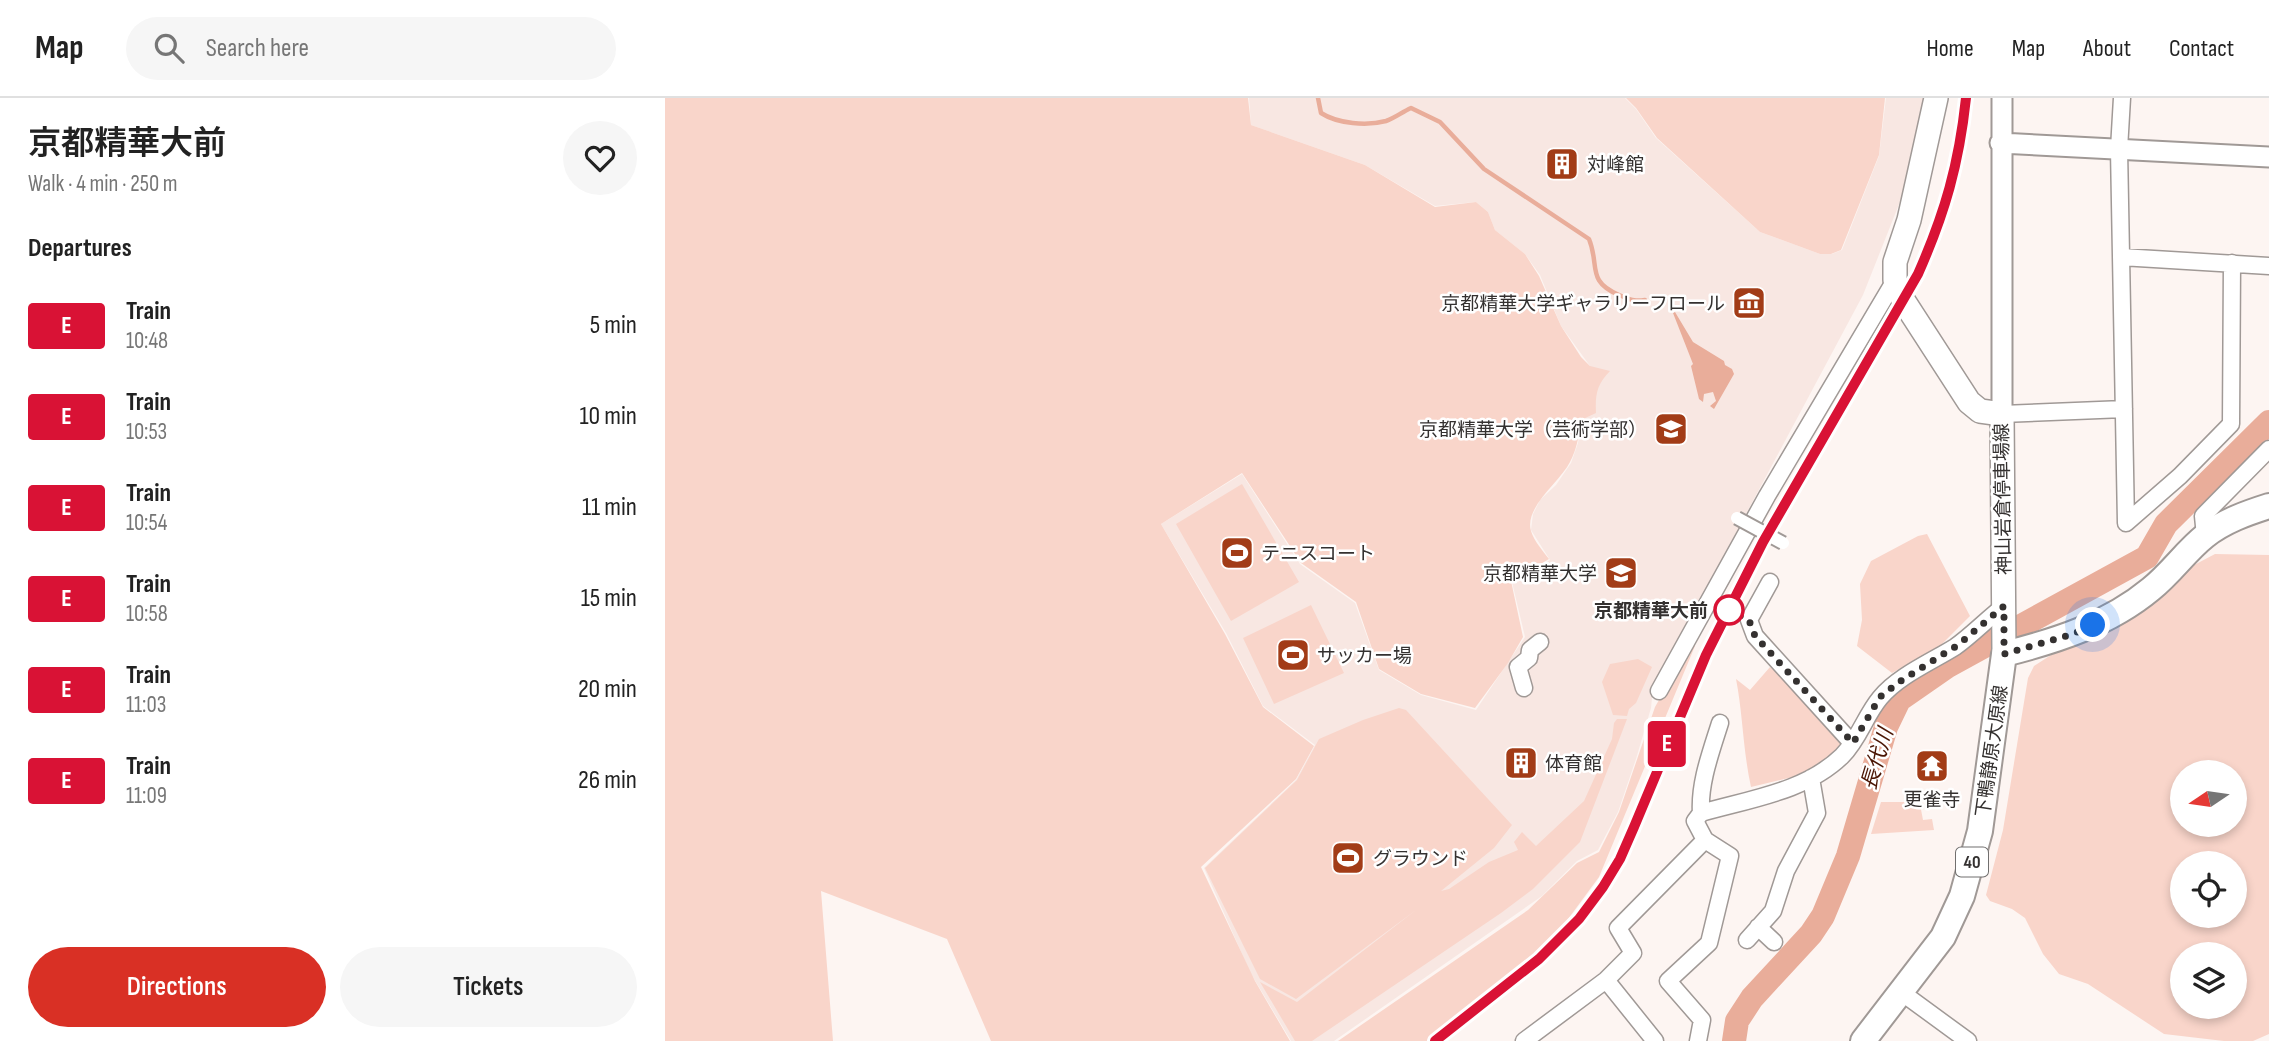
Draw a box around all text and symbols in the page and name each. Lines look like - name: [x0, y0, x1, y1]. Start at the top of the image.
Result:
- search box: [126, 17, 616, 80]
- text: Map: [35, 28, 84, 68]
- icon: search: [150, 29, 188, 67]
- text: Search here: [206, 33, 309, 64]
- text: Home: [1926, 34, 1974, 63]
- text: Map: [2012, 34, 2045, 63]
- text: About: [2083, 34, 2131, 63]
- text: Contact: [2169, 34, 2234, 63]
- button: heart: [563, 121, 637, 195]
- text: 京都精華大前: [28, 124, 226, 164]
- building icon: 対峰館: [1543, 145, 1581, 183]
- place label: 対峰館: [1587, 154, 1644, 177]
- text: Walk · 4 min · 250 m: [28, 170, 178, 198]
- text: Departures: [28, 233, 132, 264]
- museum icon: 京都精華大学ギャラリーフロール: [1730, 284, 1768, 322]
- place label: 京都精華大学ギャラリーフロール: [1441, 293, 1725, 316]
- text: Train: [126, 296, 171, 327]
- text: 5 min: [590, 310, 637, 341]
- text: E: [61, 311, 72, 340]
- text: 10:48: [126, 327, 168, 355]
- text: Train: [126, 387, 171, 418]
- text: 10 min: [580, 401, 637, 432]
- text: E: [61, 402, 72, 431]
- school or university icon: 京都精華大学（芸術学部）: [1652, 410, 1690, 448]
- text: 10:53: [126, 418, 167, 446]
- place label: 京都精華大学（芸術学部）: [1419, 419, 1647, 442]
- street label: 神山岩倉停車場線: [1991, 423, 2016, 575]
- text: Train: [126, 478, 171, 509]
- text: 11 min: [582, 492, 637, 523]
- text: E: [61, 493, 72, 522]
- text: 10:54: [126, 509, 167, 537]
- sports icon: テニスコート: [1218, 534, 1256, 572]
- place label: テニスコート: [1261, 543, 1375, 566]
- school or university icon: 京都精華大学: [1602, 554, 1640, 592]
- place label: 京都精華大学: [1483, 563, 1597, 586]
- text: Train: [126, 569, 171, 600]
- text: 15 min: [581, 583, 637, 614]
- text: E: [61, 584, 72, 613]
- marker: 京都精華大前: [1714, 595, 1744, 625]
- text: 10:58: [126, 600, 168, 628]
- place label: 京都精華大前: [1594, 600, 1708, 623]
- your location: [2075, 607, 2110, 642]
- sports icon: サッカー場: [1274, 636, 1312, 674]
- place label: サッカー場: [1317, 645, 1412, 668]
- text: Train: [126, 660, 171, 691]
- text: 20 min: [578, 674, 637, 705]
- text: E: [61, 675, 72, 704]
- street label: 下鴨静原大原線: [1972, 684, 2013, 819]
- text: 11:03: [126, 691, 166, 719]
- line badge: E: [1644, 721, 1690, 767]
- water label: 長代川: [1856, 723, 1899, 793]
- text: E: [1662, 729, 1672, 758]
- building icon: 体育館: [1502, 744, 1540, 782]
- temple icon: 更雀寺: [1913, 747, 1951, 785]
- text: Train: [126, 751, 171, 782]
- place label: 体育館: [1545, 753, 1602, 776]
- north arrow: [2170, 760, 2247, 836]
- map controls: [2170, 760, 2247, 1019]
- text: 26 min: [578, 765, 637, 796]
- text: E: [61, 766, 72, 795]
- text: 11:09: [126, 782, 167, 810]
- place label: 更雀寺: [1903, 789, 1961, 812]
- sports icon: グラウンド: [1329, 839, 1367, 877]
- place label: グラウンド: [1373, 848, 1468, 871]
- road number: 40: [1956, 848, 1988, 876]
- button: locate: [2170, 851, 2247, 928]
- button: layers: [2170, 942, 2247, 1019]
- button: Directions: [28, 947, 326, 1027]
- button: Tickets: [340, 947, 637, 1027]

